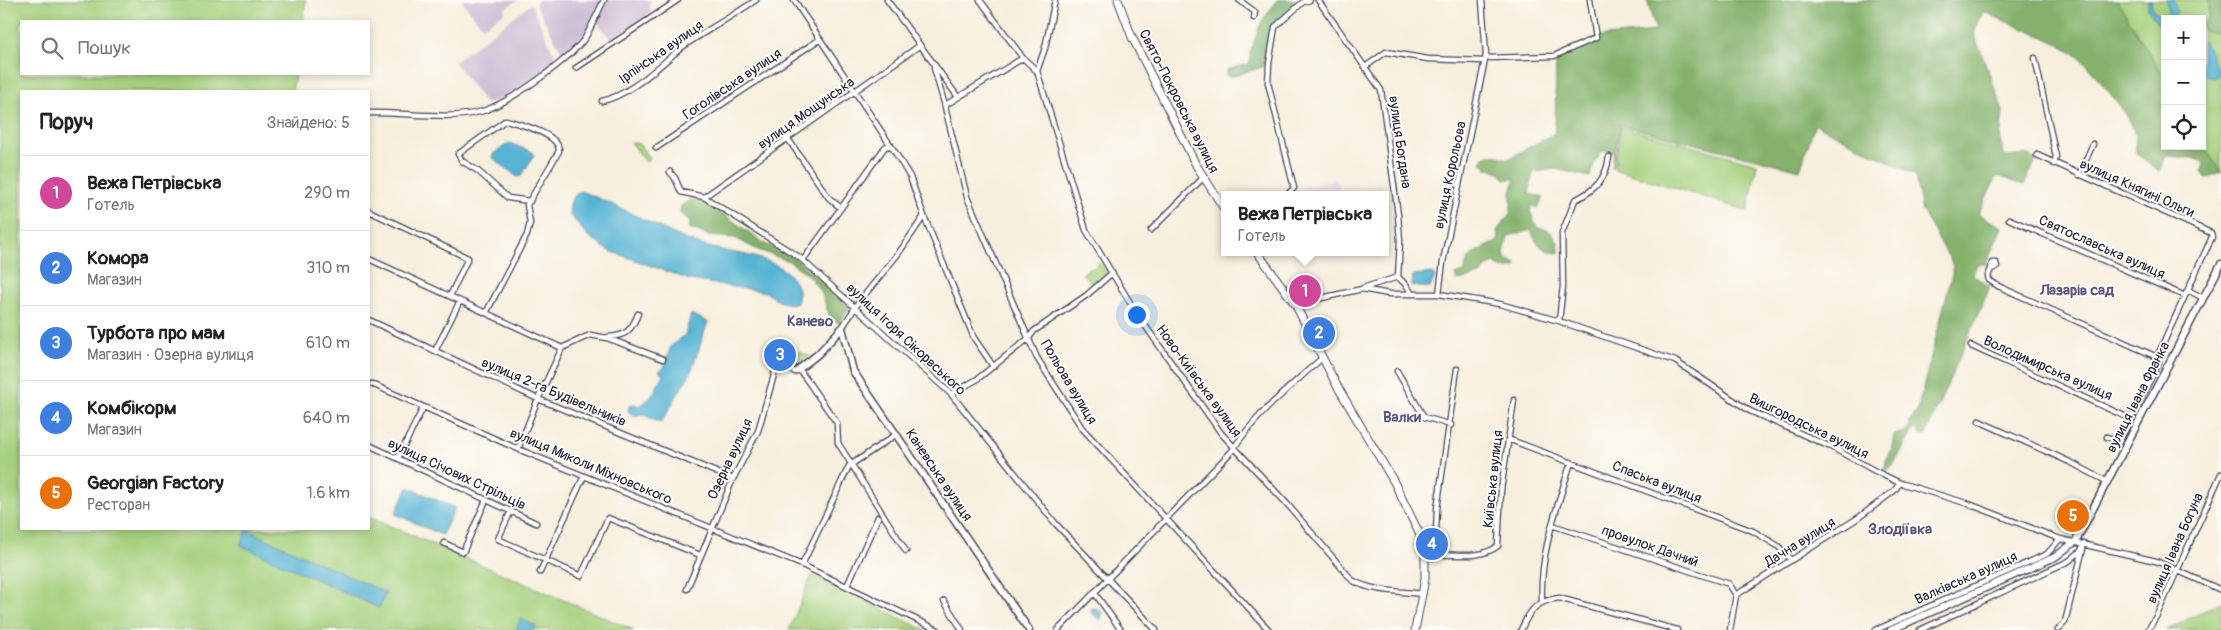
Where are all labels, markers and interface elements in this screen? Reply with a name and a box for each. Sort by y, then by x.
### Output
map controls [2161,15,2206,150]
button: + [2161,15,2206,60]
street label: Ірпінська вулиця [615,17,707,87]
search box [20,20,370,75]
street label: Свято-Покровська вулиця [1135,26,1223,176]
icon: search [38,34,66,62]
text: Пошук [78,36,131,60]
street label: Гоголівська вулиця [679,45,785,123]
button: − [2161,60,2206,105]
street label: вулиця Мощунська [754,73,858,153]
street label: вулиця Богдана [1385,95,1415,189]
button: locate [2161,105,2206,150]
text: Поруч [40,109,93,136]
text: Знайдено: 5 [267,113,350,133]
street label: вулиця Корольова [1430,120,1470,230]
street label: вулиця Княгині Ольги [2077,155,2197,221]
text: Вежа Петрівська [87,171,221,195]
text: 1 [53,183,59,203]
text: 290 m [304,183,350,203]
popup [1221,191,1389,256]
text: Готель [87,195,135,215]
text: Вежа Петрівська [1238,202,1372,226]
street label: Святославська вулиця [2036,211,2168,283]
text: Готель [1238,226,1286,246]
text: Комора [87,246,149,270]
text: 2 [52,258,60,278]
text: 310 m [306,258,350,278]
text: Магазин [87,270,142,290]
pin: 1 [1289,272,1321,310]
street label: вулиця Ігоря Сікорвського [843,279,970,399]
district label: Лазарів сад [2039,281,2115,300]
your location [1124,302,1150,328]
district label: Канево [787,312,833,331]
pin: 2 [1303,314,1335,352]
text: Турбота про мам [87,321,225,345]
street label: Ново-Київська вулиця [1153,321,1245,441]
street label: Володимирська вулиця [1981,332,2115,404]
text: 3 [52,333,60,353]
text: 610 m [306,333,350,353]
pin: 3 [764,336,796,374]
street label: Польова вулиця [1037,337,1101,427]
street label: вулиця Івана Франка [2103,339,2173,455]
text: Магазин · Озерна вулиця [87,345,254,365]
street label: вулиця 2-га Будівельників [479,354,629,430]
street label: Вишгородська вулиця [1746,390,1872,462]
text: Комбікорм [87,396,176,420]
text: 4 [51,408,61,428]
text: 640 m [303,408,350,428]
district label: Валки [1383,408,1421,427]
street label: Озерна вулиця [704,416,756,502]
text: Магазин [87,420,142,440]
street label: вулиця Миколи Міхновського [508,424,675,508]
street label: Каневська вулиця [902,426,976,524]
street label: Київська вулиця [1479,429,1507,529]
street label: вулиця Січових Стрільців [385,435,529,514]
street label: Спаська вулиця [1610,457,1704,507]
text: Georgian Factory [87,471,224,495]
text: 5 [52,483,60,503]
text: 1.6 km [307,483,350,503]
street label: вулиця Івана Богуна [2143,490,2207,606]
text: Ресторан [87,495,150,515]
pin: 5 [2057,497,2089,535]
street label: Дачна вулиця [1761,514,1839,571]
district label: Злодіївка [1868,520,1932,539]
street label: провулок Дачний [1599,521,1701,571]
pin: 4 [1416,525,1448,563]
street label: Валківська вулиця [1912,548,2020,608]

